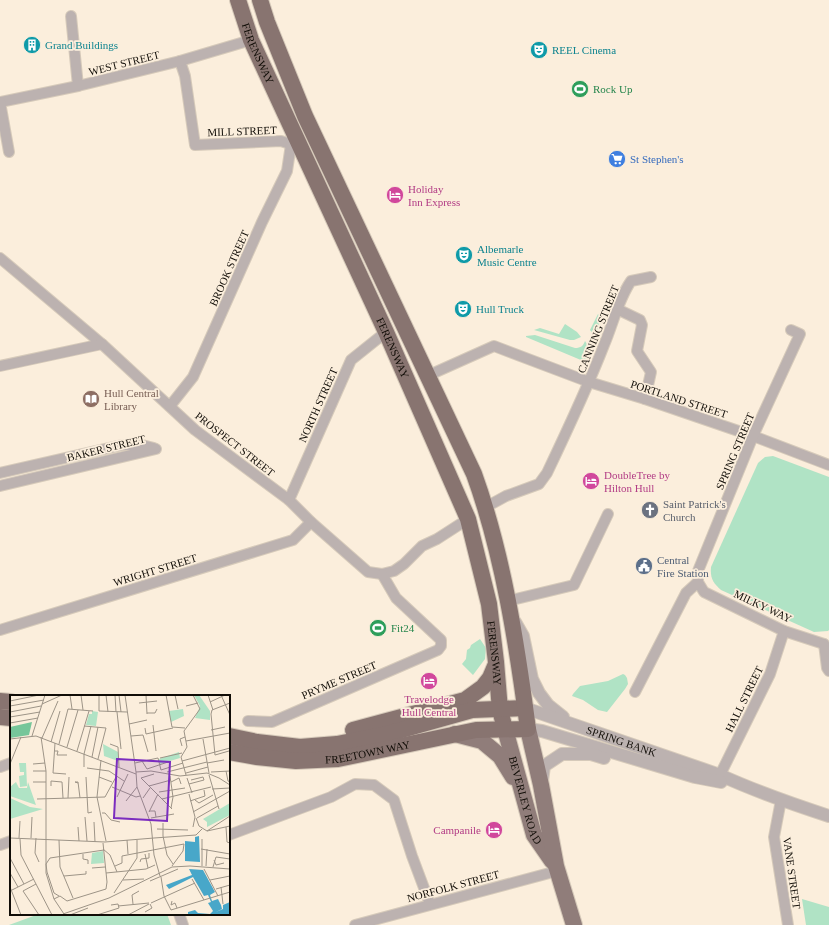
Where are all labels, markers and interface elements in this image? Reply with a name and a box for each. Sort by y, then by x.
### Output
street label: FERENSWAY [240,21,276,86]
building icon: Grand Buildings [22,35,42,55]
place label: Grand Buildings [45,39,118,51]
theatre icon: REEL Cinema [529,40,549,60]
place label: REEL Cinema [552,44,616,56]
street label: WEST STREET [87,48,161,78]
sports icon: Rock Up [570,79,590,99]
place label: Rock Up [593,83,633,95]
street label: MILL STREET [207,124,277,138]
supermarket icon: St Stephen's [607,149,627,169]
place label: St Stephen's [630,153,684,165]
place label: Holiday Inn Express [408,183,460,208]
hotel icon: Holiday Inn Express [385,185,405,205]
street label: BROOK STREET [207,228,251,308]
place label: Albemarle Music Centre [477,243,537,268]
theatre icon: Albemarle Music Centre [454,245,474,265]
street label: CANNING STREET [575,283,621,375]
theatre icon: Hull Truck [453,299,473,319]
place label: Hull Truck [476,303,524,315]
street label: FERENSWAY [374,316,412,380]
street label: NORTH STREET [296,366,340,444]
street label: PORTLAND STREET [629,378,729,420]
place label: Hull Central Library [104,387,159,412]
library icon: Hull Central Library [81,389,101,409]
street label: PROSPECT STREET [193,409,277,479]
street label: SPRING STREET [713,411,757,491]
street label: BAKER STREET [66,432,147,464]
place label: DoubleTree by Hilton Hull [604,469,670,494]
hotel icon: DoubleTree by Hilton Hull [581,471,601,491]
place label: Saint Patrick's Church [663,498,726,523]
church icon: Saint Patrick's Church [640,500,660,520]
street label: WRIGHT STREET [112,551,199,588]
place label: Central Fire Station [657,554,709,579]
public building icon: Central Fire Station [634,556,654,576]
street label: MILKY WAY [732,587,794,625]
sports icon: Fit24 [368,618,388,638]
street label: FERENSWAY [485,620,504,686]
place label: Fit24 [391,622,415,634]
street label: PRYME STREET [300,659,379,701]
street label: HALL STREET [723,664,765,734]
hotel icon: Travelodge Hull Central [419,671,439,691]
place label: Travelodge Hull Central [402,693,456,718]
inset map [10,695,230,915]
street label: SPRING BANK [585,724,658,759]
street label: FREETOWN WAY [325,738,411,766]
street label: BEVERLEY ROAD [507,755,544,846]
hotel icon: Campanile [484,820,504,840]
place label: Campanile [433,824,481,836]
street label: VANE STREET [781,836,803,910]
street label: NORFOLK STREET [406,868,501,904]

